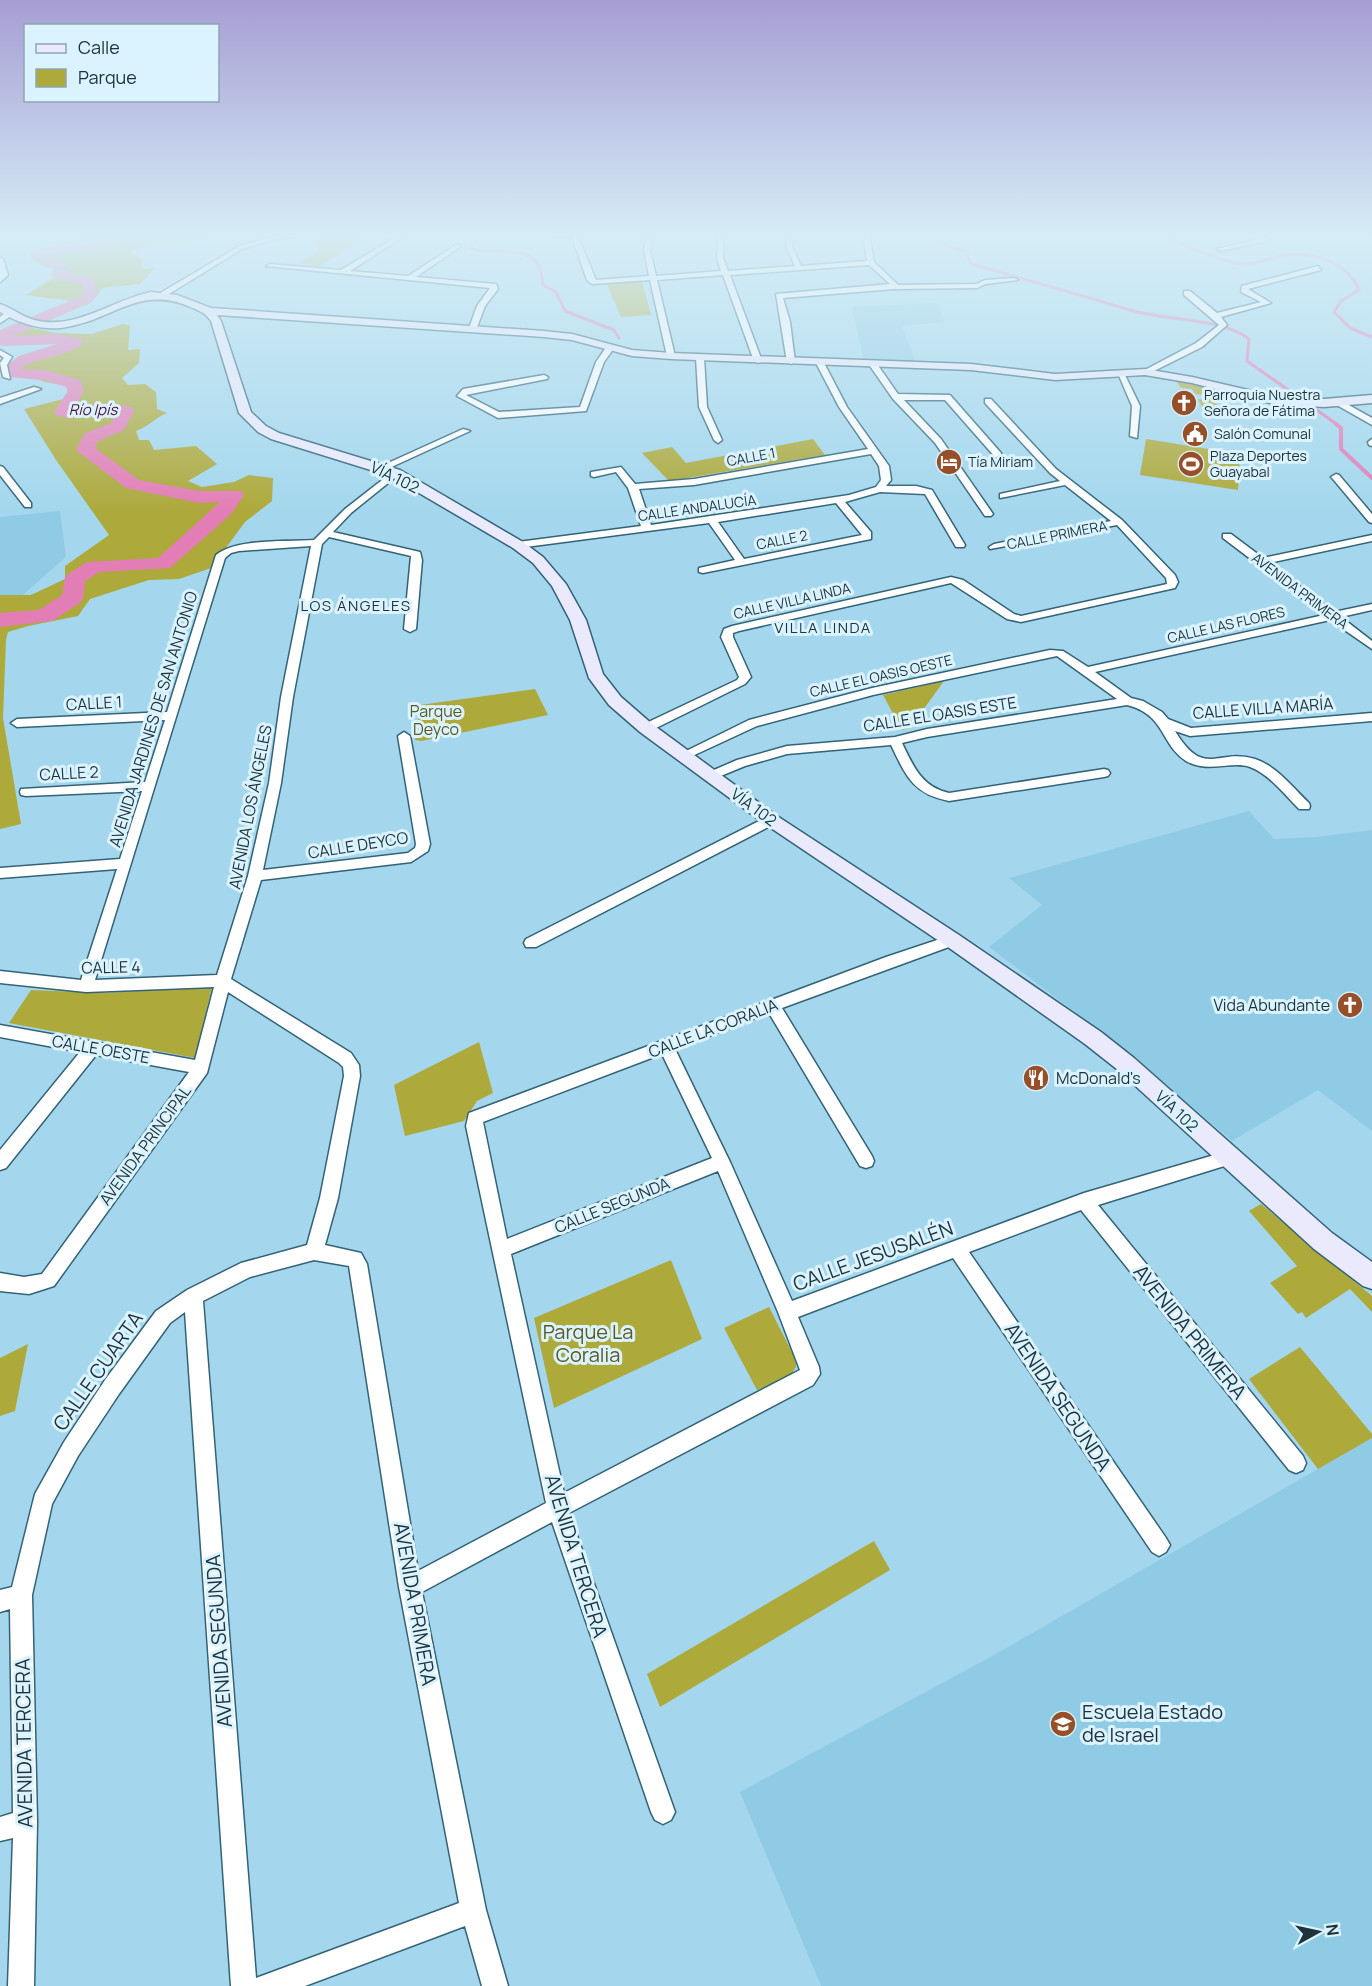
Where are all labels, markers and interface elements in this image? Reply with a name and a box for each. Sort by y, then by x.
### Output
legend [24,24,219,102]
text: Calle [78,35,120,59]
text: Parque [78,65,137,89]
place label: Parroquia Nuestra Señora de Fátima [1204,385,1320,420]
church icon: Parroquia Nuestra Señora de Fátima [1169,388,1199,418]
water label: Río Ipís [69,399,118,420]
public building icon: Salón Comunal [1180,419,1210,449]
place label: Salón Comunal [1214,424,1311,443]
street label: CALLE 1 [725,443,777,470]
place label: Plaza Deportes Guayabal [1210,446,1307,481]
hotel icon: Tía Miriam [934,447,964,477]
sports icon: Plaza Deportes Guayabal [1176,449,1206,479]
place label: Tía Miriam [968,452,1033,471]
street label: VÍA 102 [367,456,423,498]
street label: CALLE ANDALUCÍA [637,490,757,525]
street label: CALLE PRIMERA [1005,515,1109,554]
street label: CALLE 2 [755,525,809,554]
street label: AVENIDA PRIMERA [1248,548,1352,633]
street label: CALLE VILLA LINDA [732,578,852,623]
street label: AVENIDA JARDINES DE SAN ANTONIO [104,588,203,850]
district label: LOS ÁNGELES [301,595,411,616]
street label: CALLE LAS FLORES [1165,602,1287,647]
district label: VILLA LINDA [774,617,872,638]
street label: CALLE EL OASIS OESTE [808,650,954,701]
street label: CALLE 1 [65,691,123,715]
street label: CALLE EL OASIS ESTE [862,691,1018,737]
street label: CALLE VILLA MARÍA [1192,692,1334,724]
park label: Parque Deyco [410,700,462,740]
street label: AVENIDA LOS ÁNGELES [223,723,277,891]
street label: CALLE 2 [39,760,99,786]
street label: VÍA 102 [727,783,781,831]
street label: CALLE DEYCO [306,826,410,864]
street label: CALLE 4 [81,955,141,979]
church icon: Vida Abundante [1335,990,1365,1020]
street label: CALLE LA CORALIA [645,993,781,1063]
place label: Vida Abundante [1213,994,1330,1016]
street label: CALLE OESTE [50,1030,152,1068]
restaurant icon: McDonald's [1021,1063,1051,1093]
place label: McDonald's [1056,1067,1141,1089]
street label: AVENIDA PRINCIPAL [94,1081,196,1209]
street label: VÍA 102 [1151,1085,1203,1137]
street label: CALLE SEGUNDA [551,1172,673,1238]
street label: CALLE JESUSALÉN [789,1214,957,1297]
street label: AVENIDA PRIMERA [1128,1259,1253,1405]
street label: CALLE CUARTA [46,1306,149,1436]
street label: AVENIDA SEGUNDA [999,1317,1118,1476]
park label: Parque La Coralia [543,1318,633,1368]
street label: AVENIDA TERCERA [539,1471,614,1641]
street label: AVENIDA PRIMERA [388,1520,443,1688]
street label: AVENIDA SEGUNDA [199,1553,238,1728]
street label: AVENIDA TERCERA [9,1658,38,1828]
place label: Escuela Estado de Israel [1082,1698,1223,1748]
school or university icon: Escuela Estado de Israel [1048,1709,1078,1739]
north arrow [1288,1902,1348,1962]
text: N [1321,1923,1345,1937]

